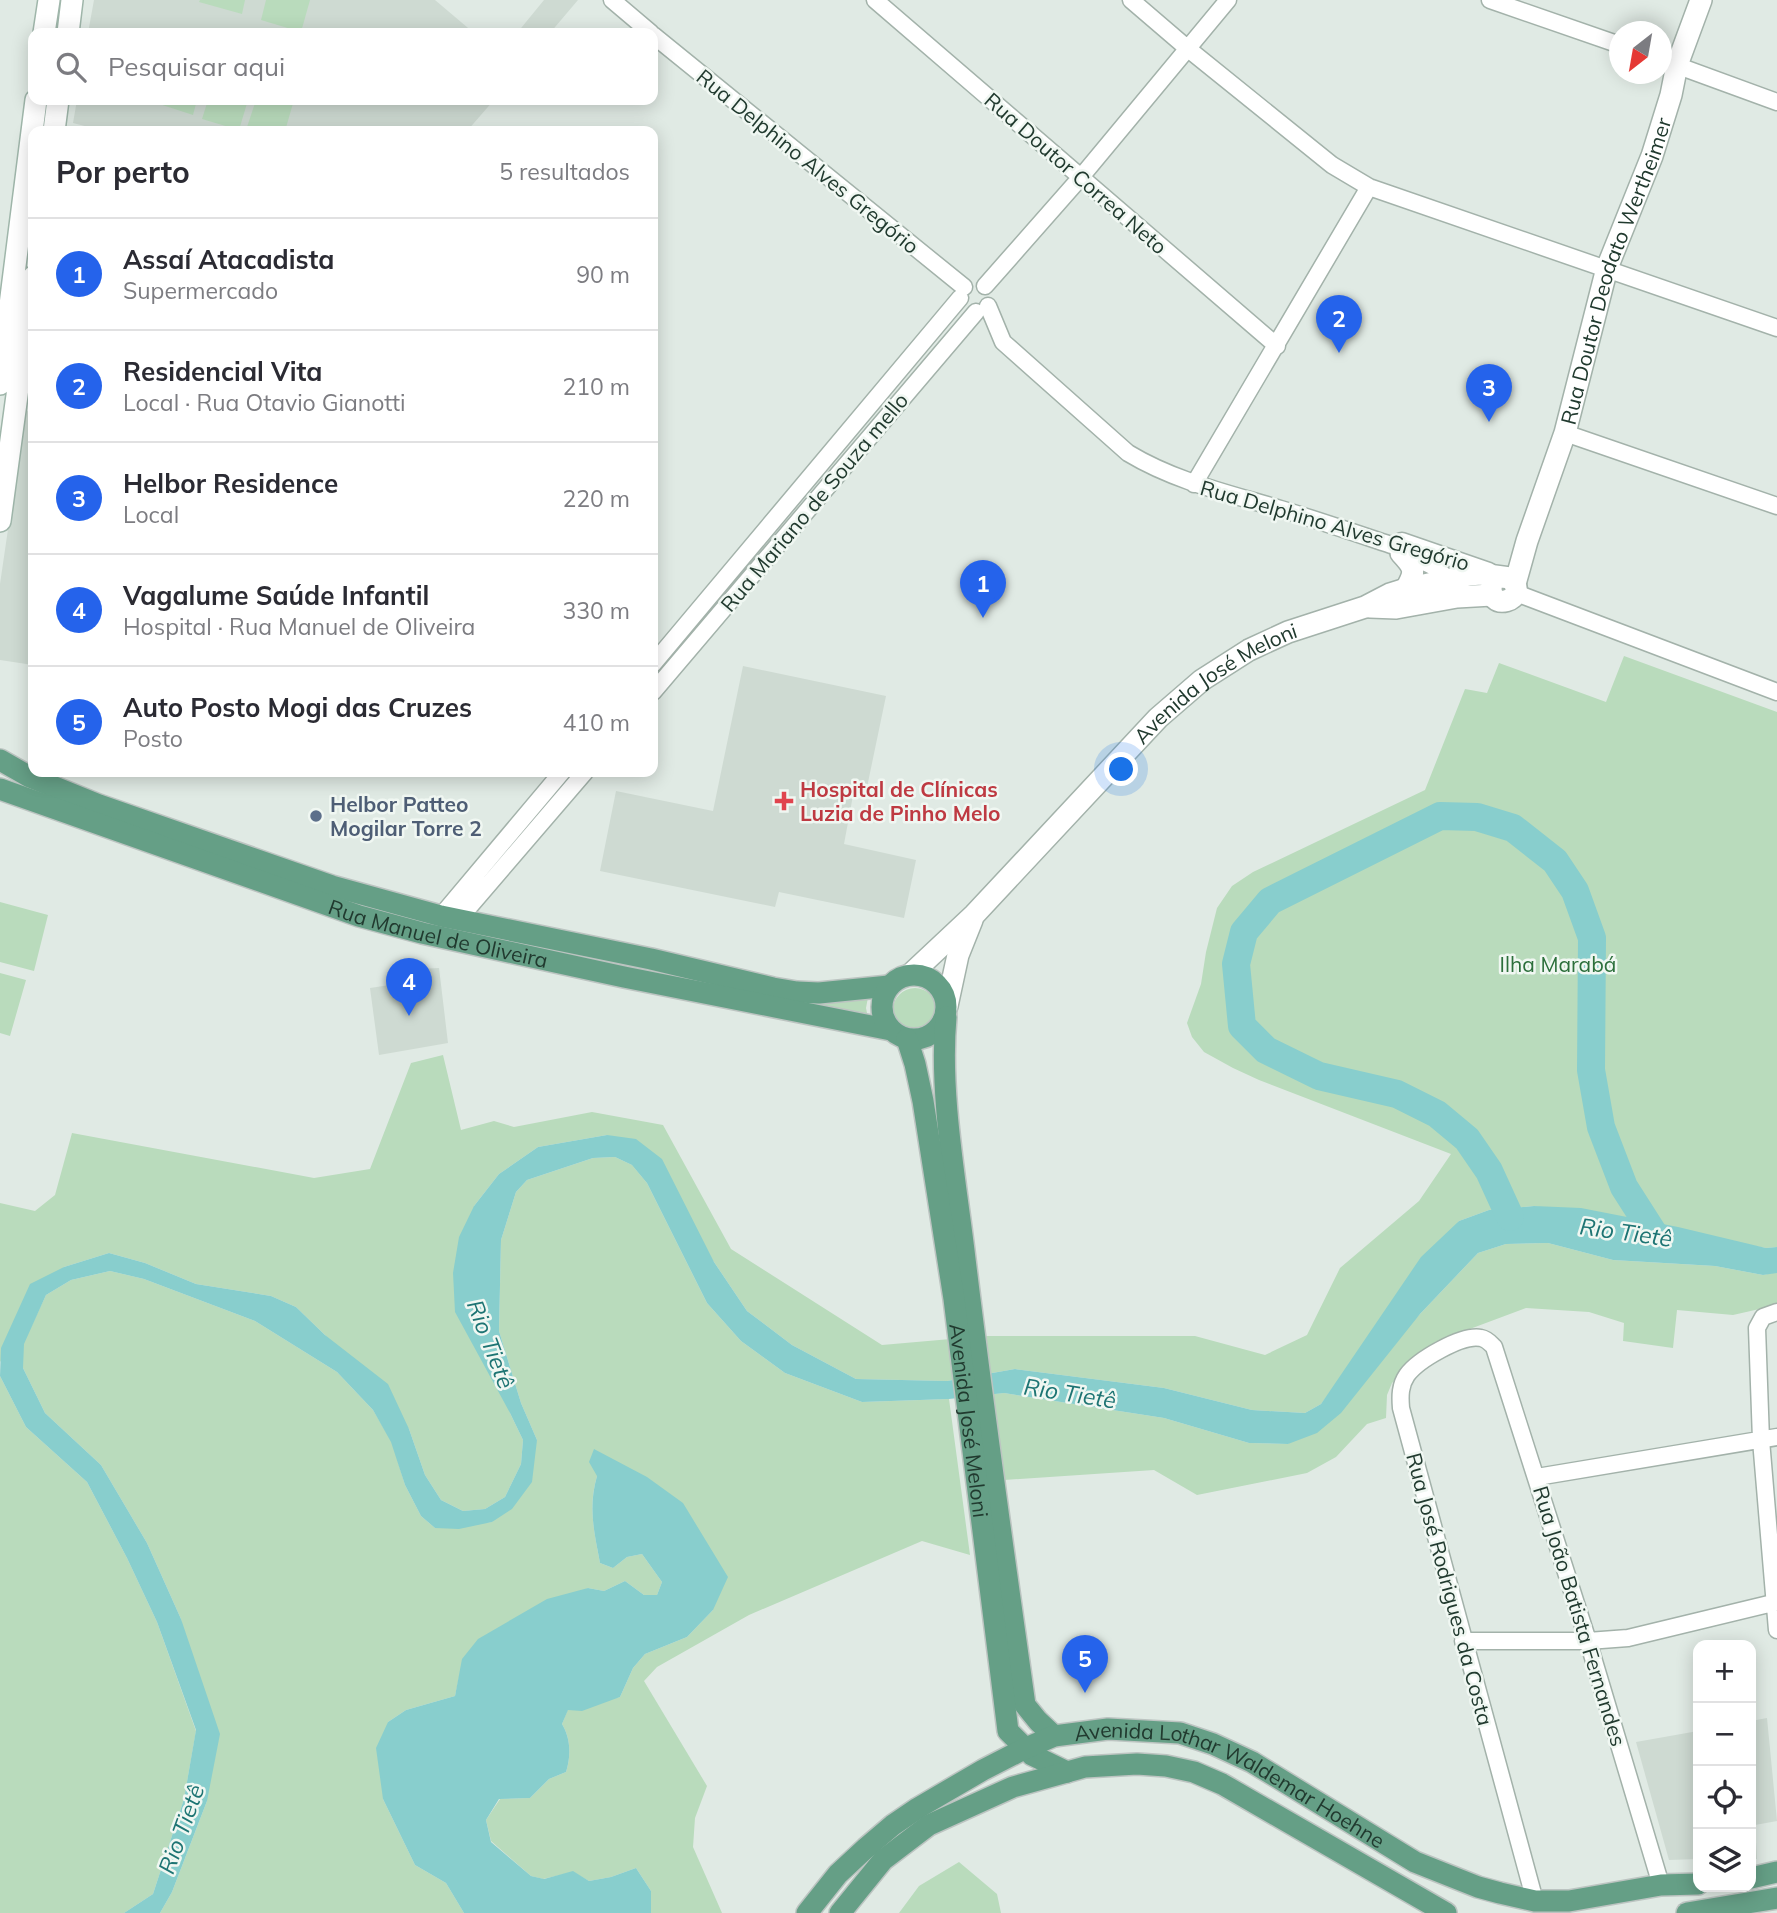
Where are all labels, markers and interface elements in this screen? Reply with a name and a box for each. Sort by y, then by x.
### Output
north arrow [1609,21,1672,84]
search box [28,28,658,105]
icon: search [52,48,90,86]
text: Pesquisar aqui [108,50,285,83]
street label: Rua Delphino Alves Gregório [691,63,925,259]
street label: Rua Doutor Correa Neto [979,87,1173,259]
street label: Rua Doutor Deodato Wertheimer [1555,114,1676,427]
text: Por perto [56,153,190,191]
text: 5 resultados [499,157,630,186]
text: Assaí Atacadista [123,243,334,276]
text: 1 [72,260,86,289]
text: 90 m [576,260,630,289]
text: Supermercado [123,276,278,305]
pin: 2 [1316,295,1362,353]
text: Residencial Vita [123,355,322,388]
pin: 3 [1466,364,1512,422]
text: 2 [72,372,86,401]
text: 210 m [562,372,630,401]
street label: Rua Mariano de Souza mello [715,387,913,617]
text: Local · Rua Otavio Gianotti [123,388,406,417]
text: Helbor Residence [123,467,338,500]
street label: Rua Delphino Alves Gregório [1197,474,1473,576]
text: 3 [72,484,86,513]
text: 220 m [562,484,630,513]
text: Local [123,500,179,529]
pin: 1 [960,560,1006,618]
text: Vagalume Saúde Infantil [123,579,429,612]
text: 4 [72,596,86,625]
text: 330 m [562,596,630,625]
text: Hospital · Rua Manuel de Oliveira [123,612,475,641]
street label: Avenida José Meloni [1128,617,1300,749]
text: Auto Posto Mogi das Cruzes [123,691,472,724]
text: 5 [72,708,86,737]
text: 410 m [562,708,630,737]
text: Posto [123,724,183,753]
your location [1104,752,1138,786]
place label: Hospital de Clínicas Luzia de Pinho Melo [800,776,1000,826]
place label: Helbor Patteo Mogilar Torre 2 [330,791,482,841]
marker: Hospital de Clínicas Luzia de Pinho Melo [774,791,794,811]
marker: Helbor Patteo Mogilar Torre 2 [308,808,324,824]
street label: Rua Manuel de Oliveira [325,893,550,973]
park label: Ilha Marabá [1500,951,1616,977]
pin: 4 [386,958,432,1016]
water label: Rio Tietê [1578,1211,1674,1253]
water label: Rio Tietê [461,1295,521,1393]
street label: Avenida José Meloni [944,1322,994,1519]
water label: Rio Tietê [1022,1371,1118,1415]
street label: Rua José Rodrigues da Costa [1401,1450,1499,1728]
street label: Rua João Batista Fernandes [1528,1483,1632,1749]
pin: 5 [1062,1635,1108,1693]
map controls [1693,1640,1756,1892]
button: + [1693,1640,1756,1703]
button: − [1693,1703,1756,1766]
street label: Avenida Lothar Waldemar Hoehne [1073,1716,1390,1853]
button: locate [1693,1766,1756,1829]
water label: Rio Tietê [151,1780,211,1878]
button: layers [1693,1829,1756,1892]

